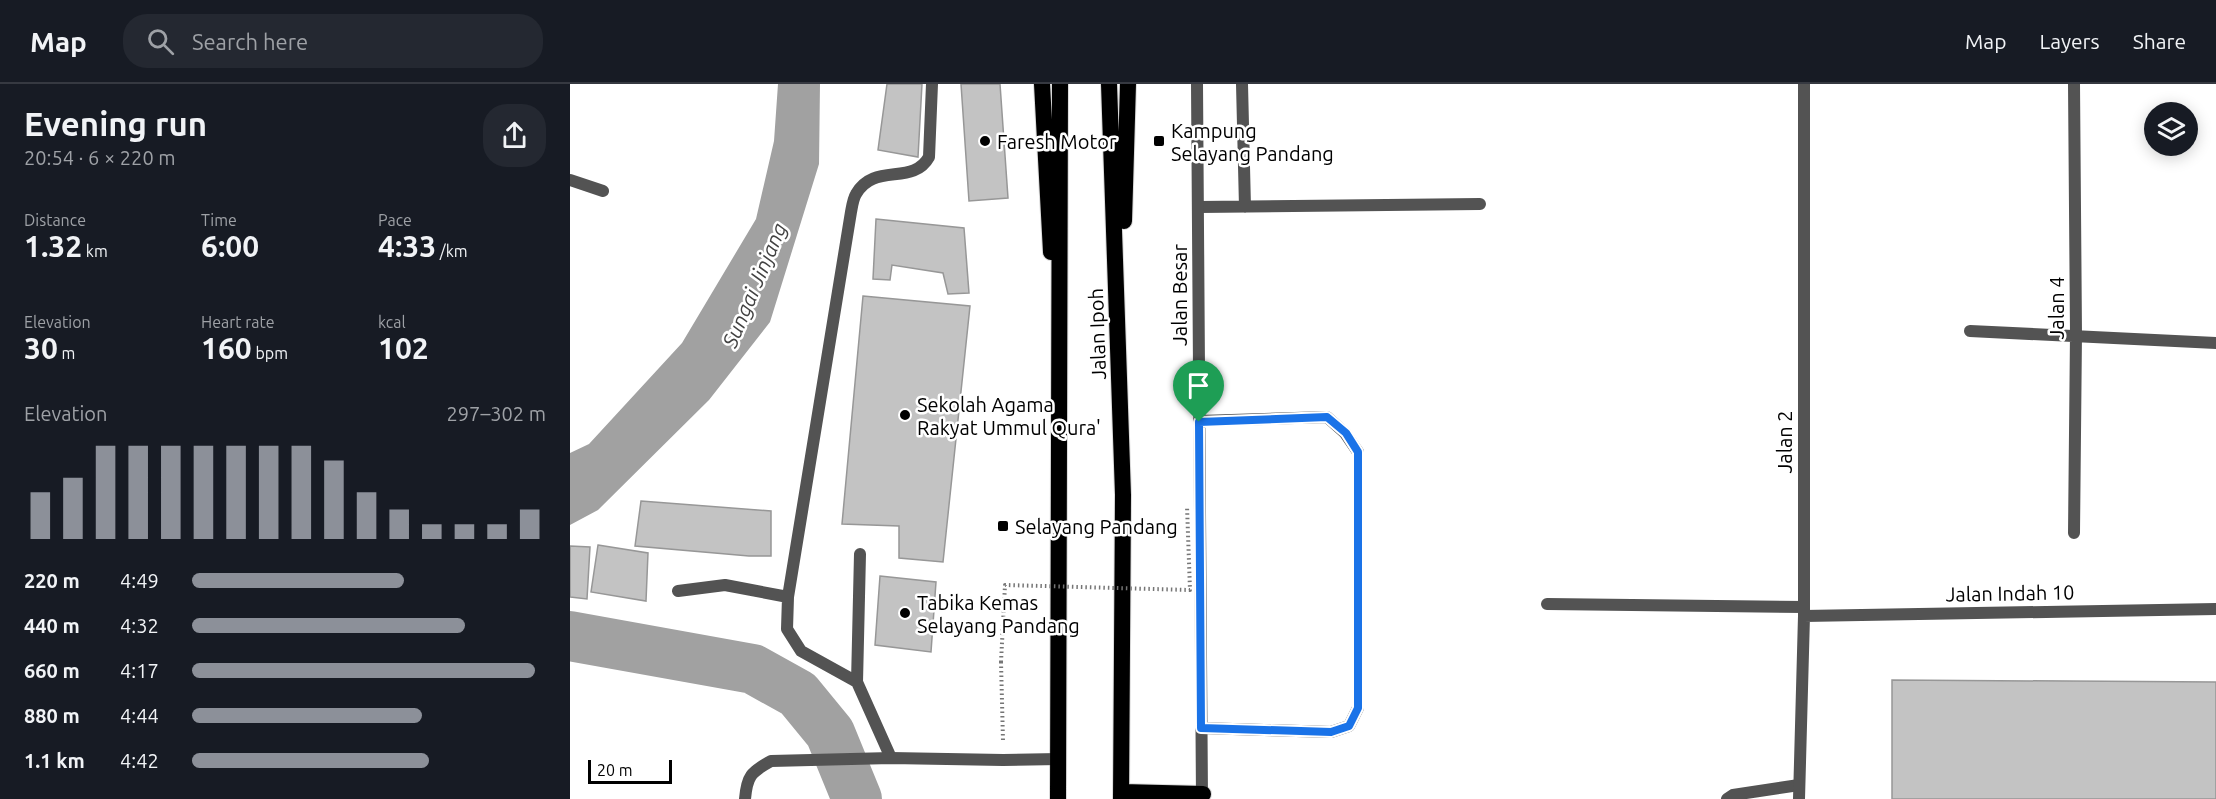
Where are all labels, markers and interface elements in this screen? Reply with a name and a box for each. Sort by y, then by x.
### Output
search box [123,14,543,68]
icon: search [144,25,177,58]
text: Map [30,26,87,57]
text: Search here [192,29,308,54]
text: Map [1965,29,2006,53]
text: Layers [2039,29,2100,53]
text: Share [2133,29,2186,53]
map controls [2144,102,2198,156]
button: layers [2144,102,2198,156]
button: share [483,104,546,167]
text: Evening run [24,105,207,142]
place label: Kampung Selayang Pandang [1171,119,1334,165]
place label: Faresh Motor [997,130,1117,153]
marker: Faresh Motor [978,134,992,148]
marker: Kampung Selayang Pandang [1152,134,1166,148]
text: 20:54 · 6 × 220 m [24,146,176,169]
text: Distance [24,211,86,229]
text: Time [201,211,237,229]
text: Pace [378,211,412,229]
water label: Sungai Jinjang [717,219,791,352]
text: 1.32 [24,229,82,263]
text: 6:00 [201,229,259,263]
text: 4:33 [378,229,436,263]
text: km [82,242,108,260]
text: /km [436,242,468,260]
street label: Jalan Besar [1168,244,1191,346]
street label: Jalan 4 [2045,277,2068,339]
street label: Jalan Ipoh [1084,288,1110,380]
text: Elevation [24,313,91,331]
text: Heart rate [201,313,275,331]
text: kcal [378,313,406,331]
text: 30 [24,331,58,365]
text: 160 [201,331,252,365]
text: 102 [378,331,429,365]
text: m [58,344,75,362]
text: bpm [252,344,288,362]
pin [1173,360,1224,422]
icon: arrive [1182,369,1215,402]
place label: Sekolah Agama Rakyat Ummul Qura' [917,393,1101,439]
text: Elevation [24,402,107,425]
text: 297–302 m [447,402,546,425]
marker: Sekolah Agama Rakyat Ummul Qura' [898,408,912,422]
street label: Jalan 2 [1773,411,1796,473]
place label: Selayang Pandang [1015,515,1178,538]
marker: Selayang Pandang [996,519,1010,533]
text: 220 m [24,569,80,592]
text: 4:49 [120,569,159,592]
street label: Jalan Indah 10 [1945,580,2075,606]
place label: Tabika Kemas Selayang Pandang [917,591,1080,637]
marker: Tabika Kemas Selayang Pandang [898,606,912,620]
text: 440 m [24,614,80,637]
text: 4:32 [120,614,159,637]
text: 660 m [24,659,80,682]
text: 4:17 [120,659,159,682]
text: 880 m [24,704,80,727]
text: 4:44 [120,704,159,727]
text: 1.1 km [24,749,85,772]
text: 4:42 [120,749,159,772]
scale bar [588,757,672,784]
text: 20 m [597,761,633,779]

